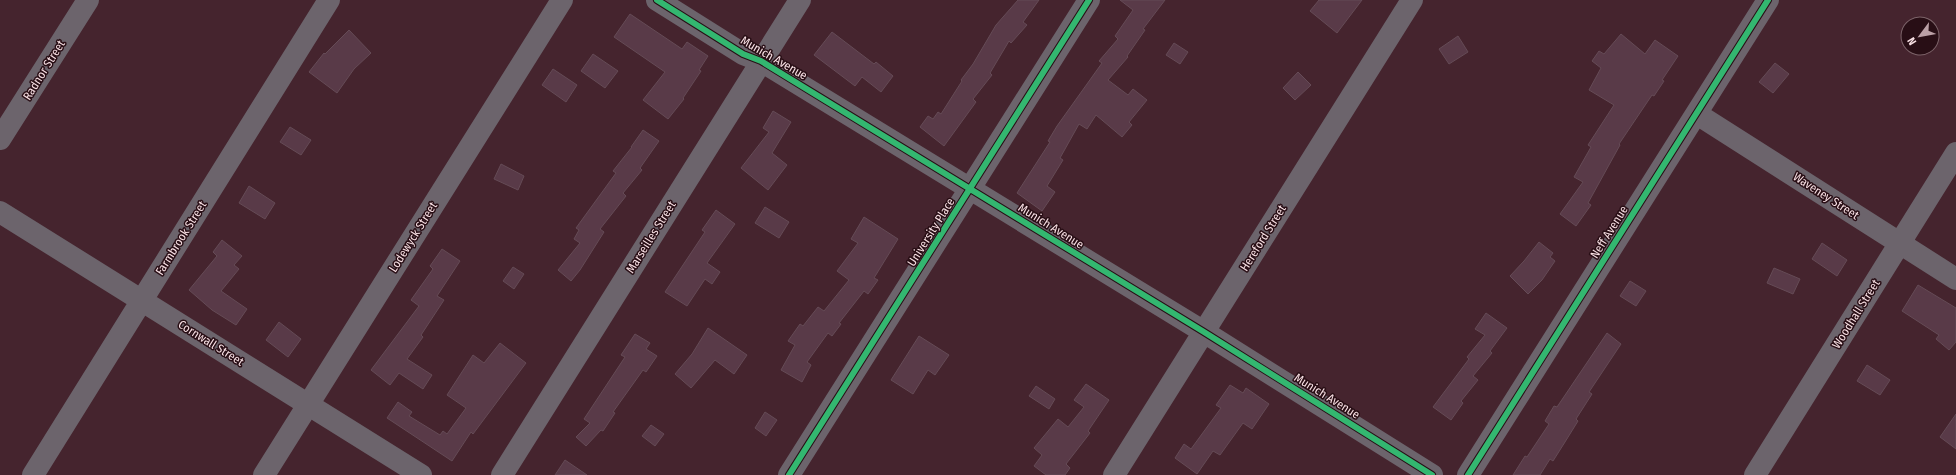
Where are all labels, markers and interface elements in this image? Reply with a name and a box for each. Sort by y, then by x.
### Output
north arrow [1900,16,1940,56]
street label: Munich Avenue [738,33,810,83]
text: N [1905,35,1919,47]
street label: Radnor Street [20,37,68,102]
street label: Waveney Street [1791,170,1862,222]
street label: University Place [904,195,958,269]
street label: Farmbrook Street [153,198,209,278]
street label: Marseilles Street [623,198,679,276]
street label: Lodewyck Street [386,199,440,275]
street label: Munich Avenue [1016,200,1086,252]
street label: Hereford Street [1237,202,1289,274]
street label: Neff Avenue [1587,203,1631,261]
street label: Woodhall Street [1829,277,1883,351]
street label: Cornwall Street [176,317,246,369]
street label: Munich Avenue [1292,370,1362,422]

